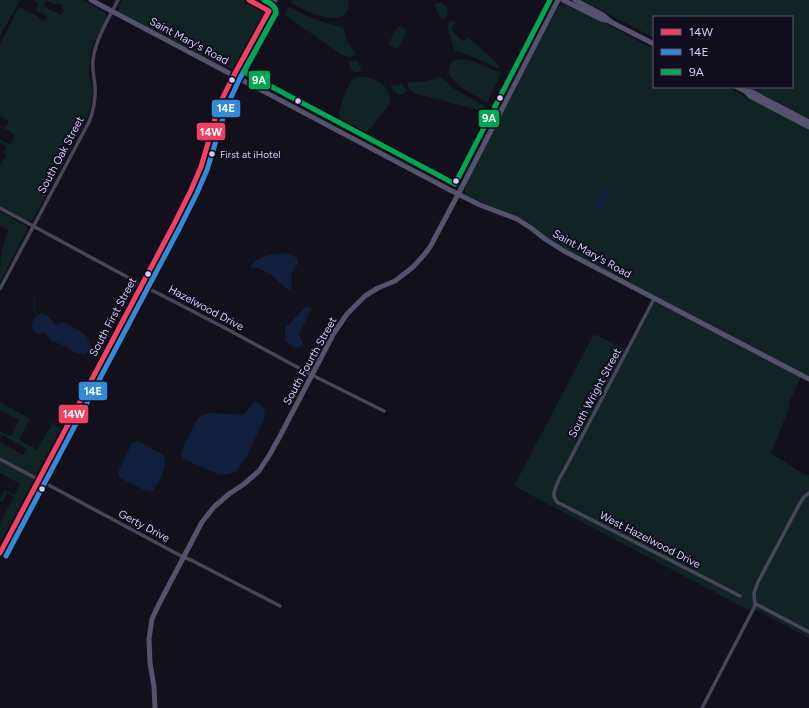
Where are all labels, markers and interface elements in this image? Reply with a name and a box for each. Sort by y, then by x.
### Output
street label: Saint Mary's Road [147,15,231,67]
legend [653,16,793,88]
text: 14W [689,25,713,39]
text: 14E [689,45,709,59]
text: 9A [689,65,704,79]
line badge: 9A [248,70,271,90]
text: 9A [252,74,266,87]
unlabelled marker [227,75,237,85]
unlabelled marker [495,93,505,103]
unlabelled marker [293,96,303,106]
line badge: 14E [211,99,241,118]
text: 14E [217,102,235,115]
line badge: 9A [478,109,500,128]
text: 9A [482,112,496,125]
street label: South Oak Street [35,114,87,196]
line badge: 14W [196,122,226,141]
text: 14W [200,126,222,139]
place label: First at iHotel [220,148,280,161]
marker: First at iHotel [207,149,217,159]
unlabelled marker [451,176,461,186]
street label: Saint Mary's Road [550,227,634,281]
unlabelled marker [143,269,153,279]
street label: South First Street [87,275,139,359]
street label: Hazelwood Drive [166,283,246,333]
street label: South Fourth Street [280,315,340,407]
street label: South Wright Street [566,346,624,440]
line badge: 14E [78,381,108,401]
text: 14E [84,385,102,398]
line badge: 14W [58,404,89,424]
text: 14W [63,408,85,421]
unlabelled marker [37,484,47,494]
street label: Gerty Drive [116,507,172,545]
street label: West Hazelwood Drive [597,509,703,571]

